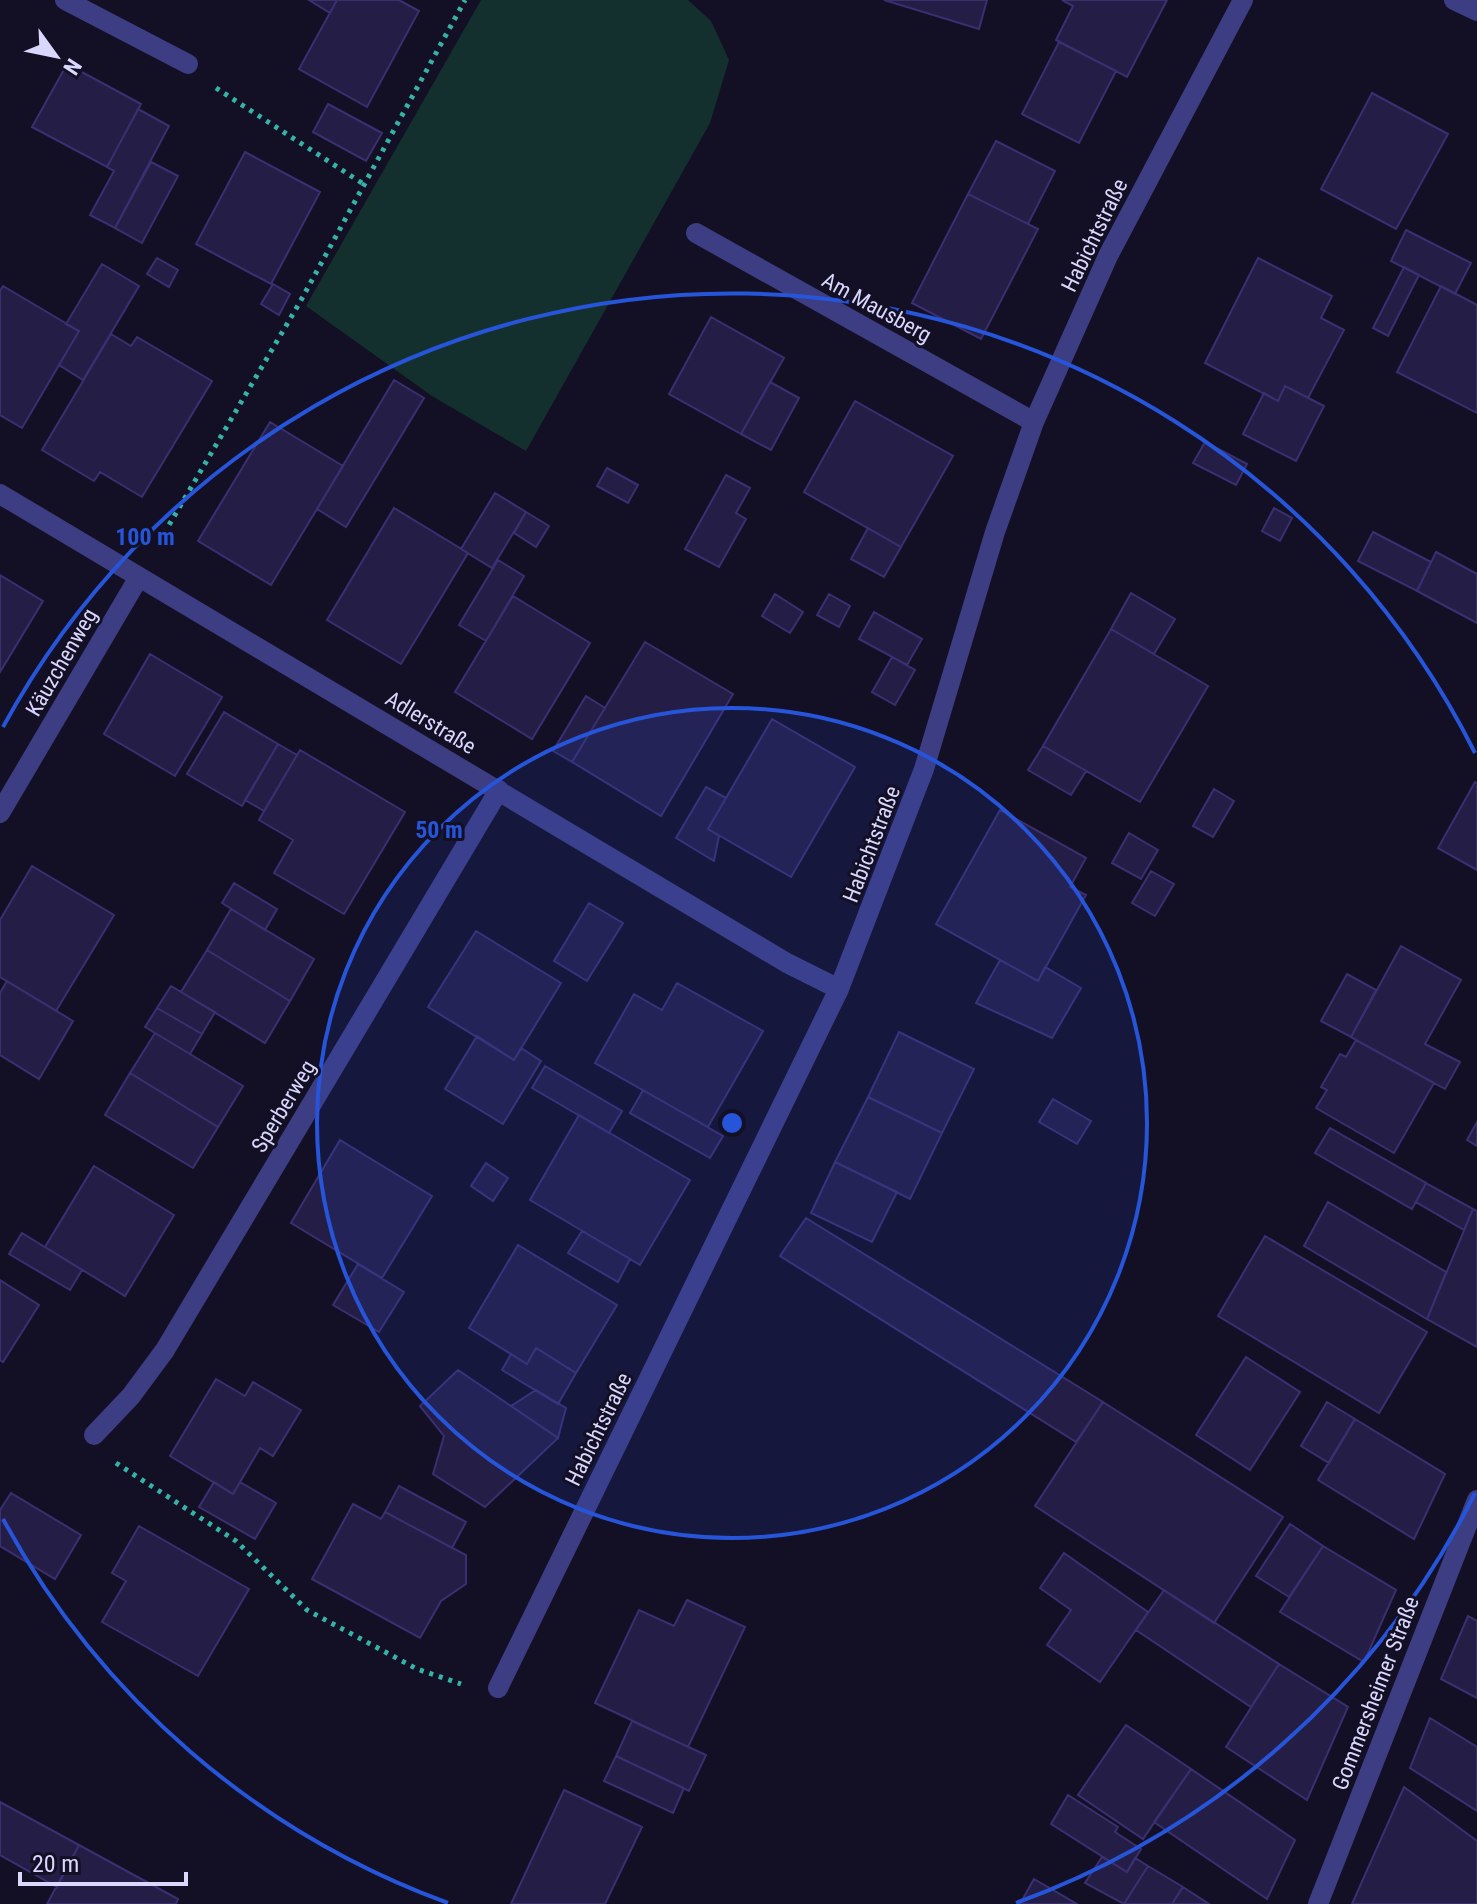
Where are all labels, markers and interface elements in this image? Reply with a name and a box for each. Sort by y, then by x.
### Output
north arrow [16,16,96,96]
text: N [58,54,87,79]
street label: Habichtstraße [1056,175,1133,296]
street label: Am Mausberg [818,267,936,348]
text: 100 m [115,523,175,551]
street label: Käuzchenweg [21,604,102,720]
street label: Adlerstraße [381,686,480,759]
street label: Habichtstraße [838,783,905,906]
text: 50 m [415,816,463,844]
street label: Sperberweg [246,1056,321,1157]
centre of rings [718,1109,746,1137]
street label: Habichtstraße [560,1369,637,1490]
street label: Gommersheimer Straße [1327,1593,1424,1794]
scale bar [20,1836,186,1886]
text: 20 m [32,1850,79,1878]

